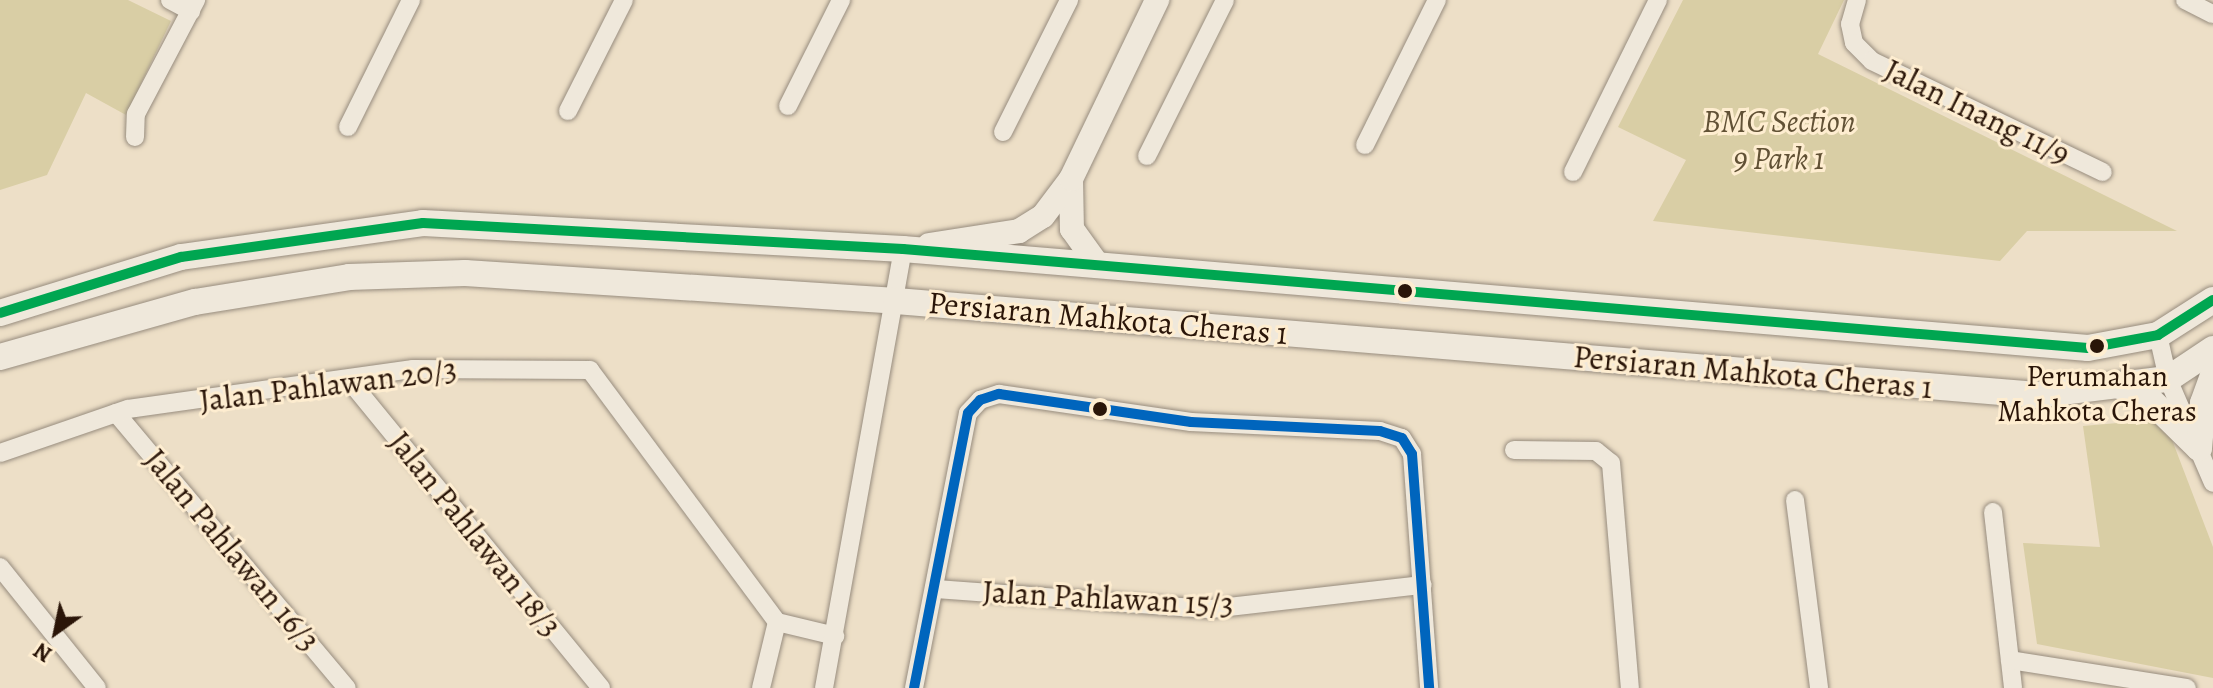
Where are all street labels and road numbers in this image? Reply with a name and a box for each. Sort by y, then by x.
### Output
street label: Jalan Inang 11/9 [1878,51,2076,173]
street label: Persiaran Mahkota Cheras 1 [927,283,1289,353]
street label: Persiaran Mahkota Cheras 1 [1572,337,1934,407]
street label: Jalan Pahlawan 20/3 [197,350,459,420]
street label: Jalan Pahlawan 18/3 [380,424,570,644]
street label: Jalan Pahlawan 16/3 [136,441,328,659]
street label: Jalan Pahlawan 15/3 [981,572,1235,624]

